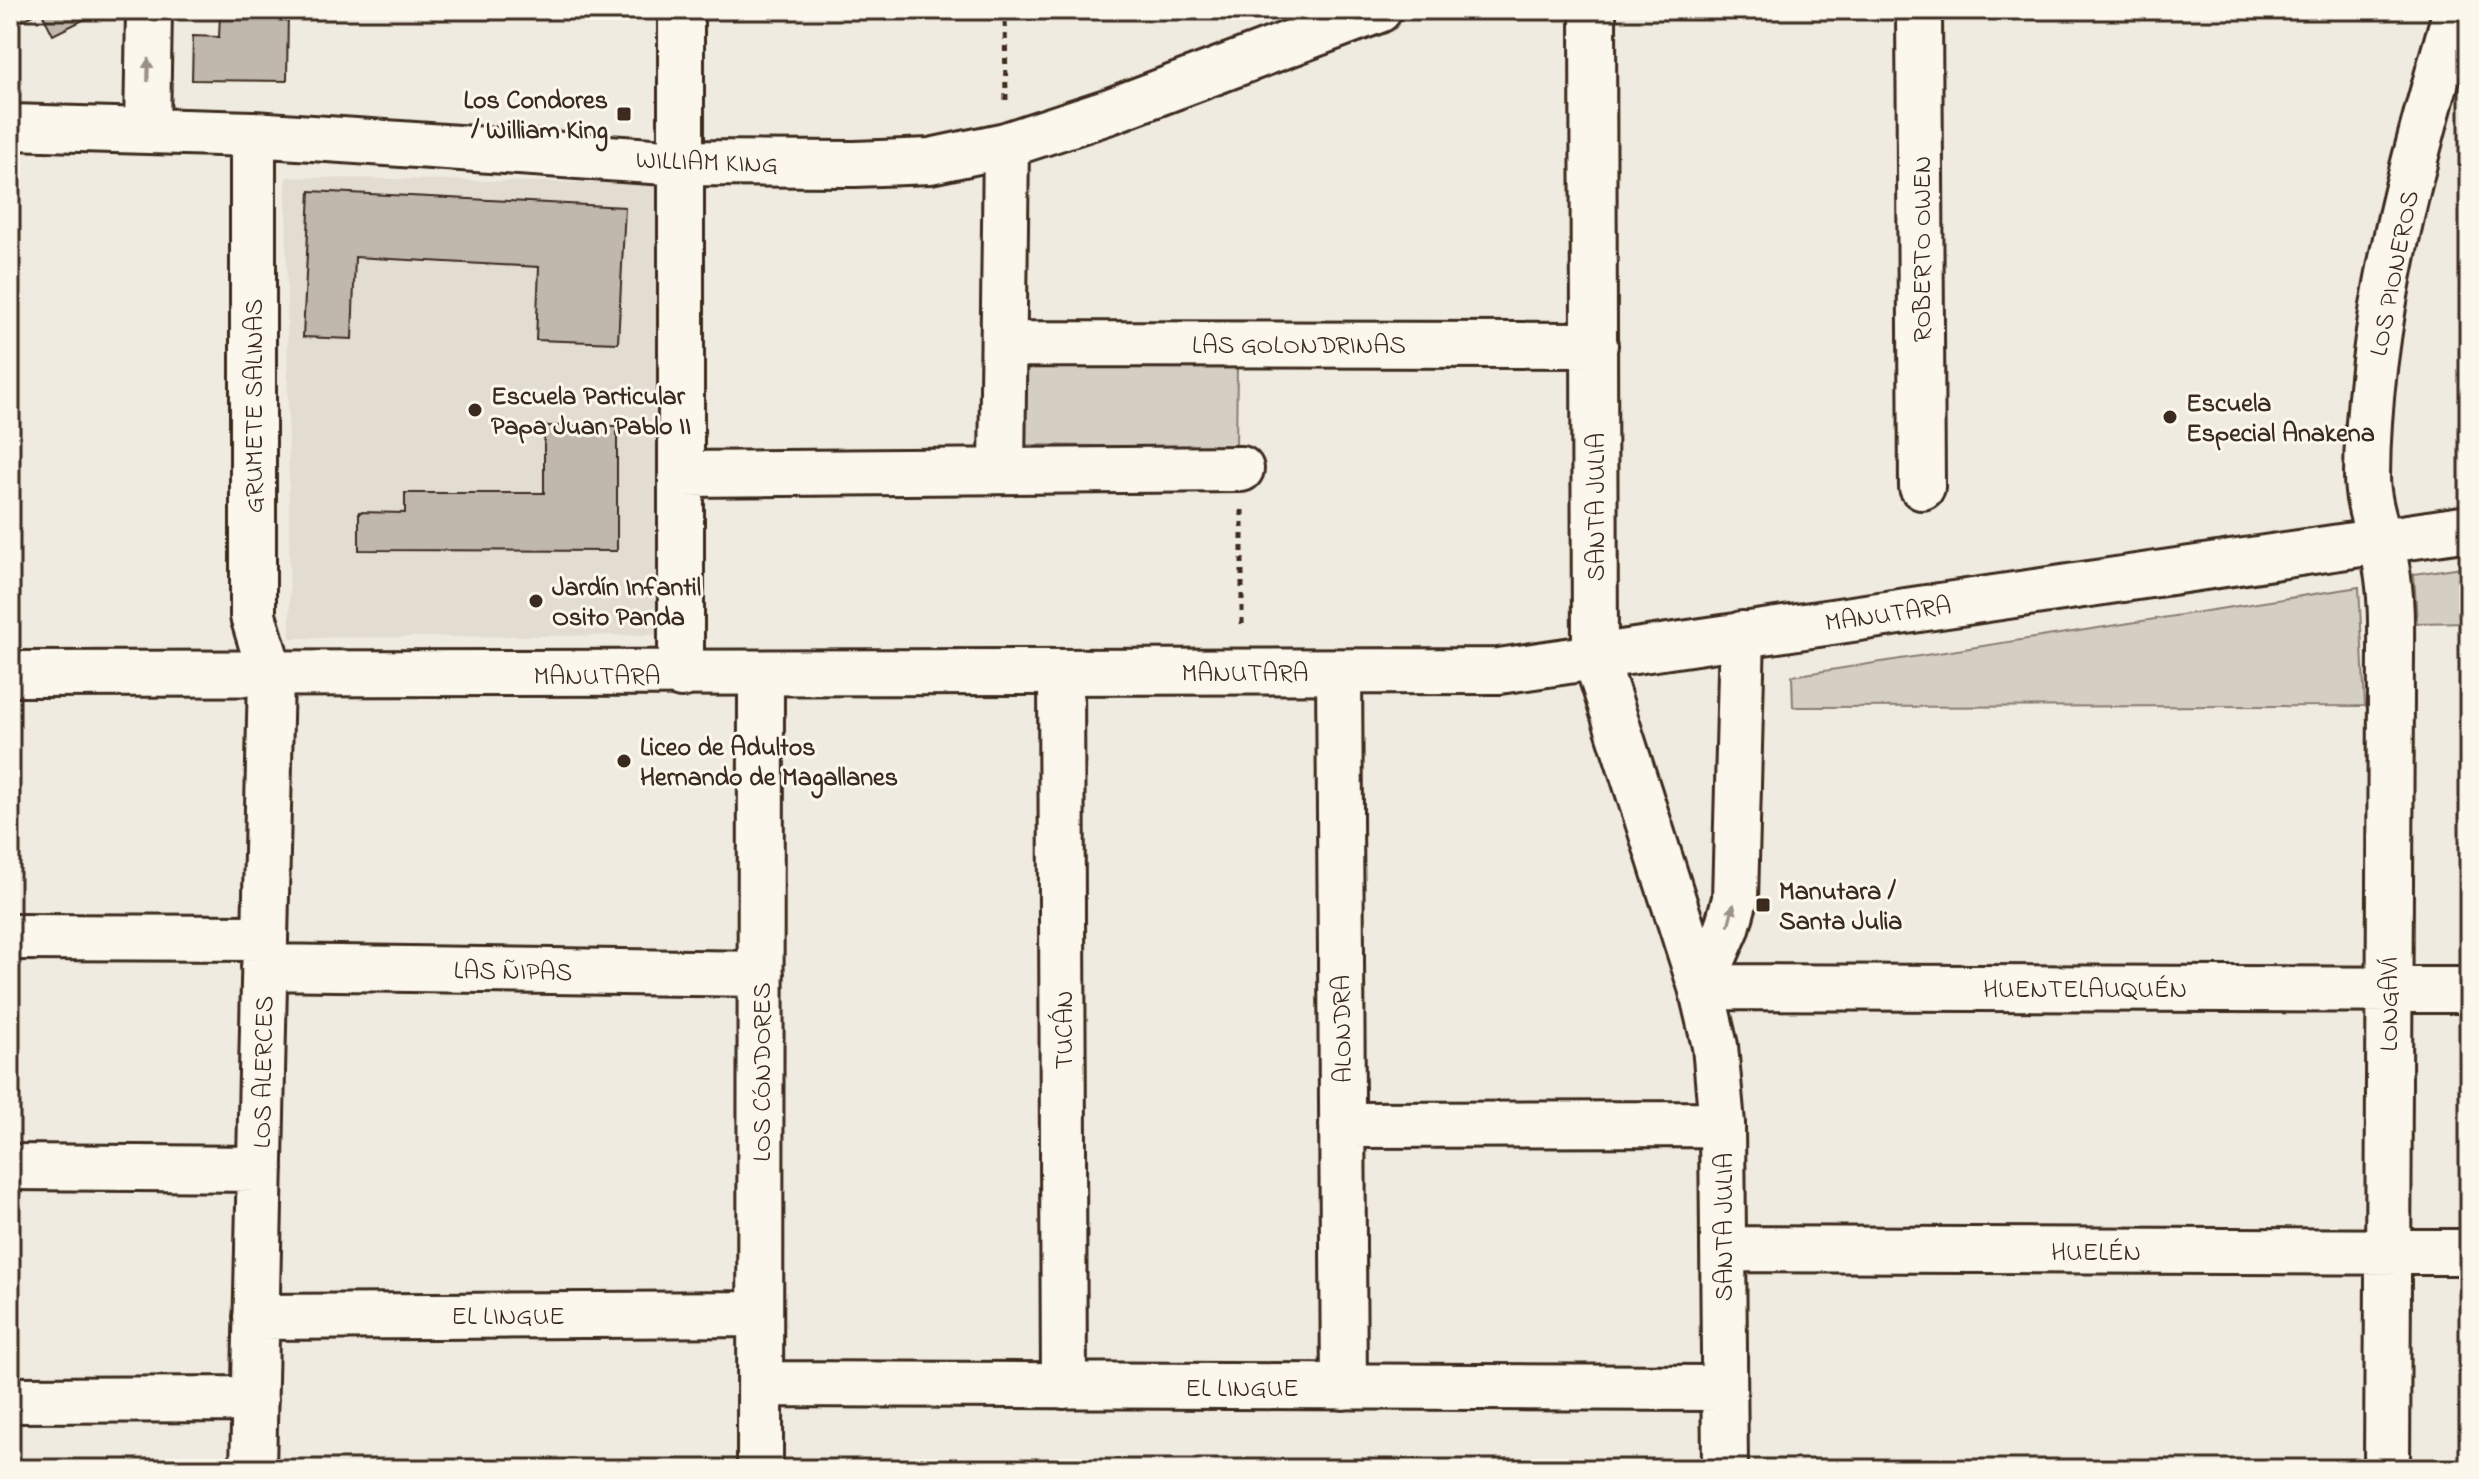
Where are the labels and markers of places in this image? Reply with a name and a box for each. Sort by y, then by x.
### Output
place label: Los Condores / William King [463,83,608,152]
marker: Los Condores / William King [615,105,633,123]
place label: Escuela Particular Papa Juan Pablo II [491,379,691,447]
place label: Escuela Especial Anakena [2186,386,2375,454]
marker: Escuela Particular Papa Juan Pablo II [466,401,484,419]
marker: Escuela Especial Anakena [2161,408,2179,426]
place label: Jardín Infantil Osito Panda [552,570,701,638]
marker: Jardín Infantil Osito Panda [527,592,545,610]
place label: Liceo de Adultos Hernando de Magallanes [640,730,898,799]
marker: Liceo de Adultos Hernando de Magallanes [615,752,633,770]
place label: Manutara / Santa Julia [1779,874,1902,942]
marker: Manutara / Santa Julia [1754,896,1772,914]

